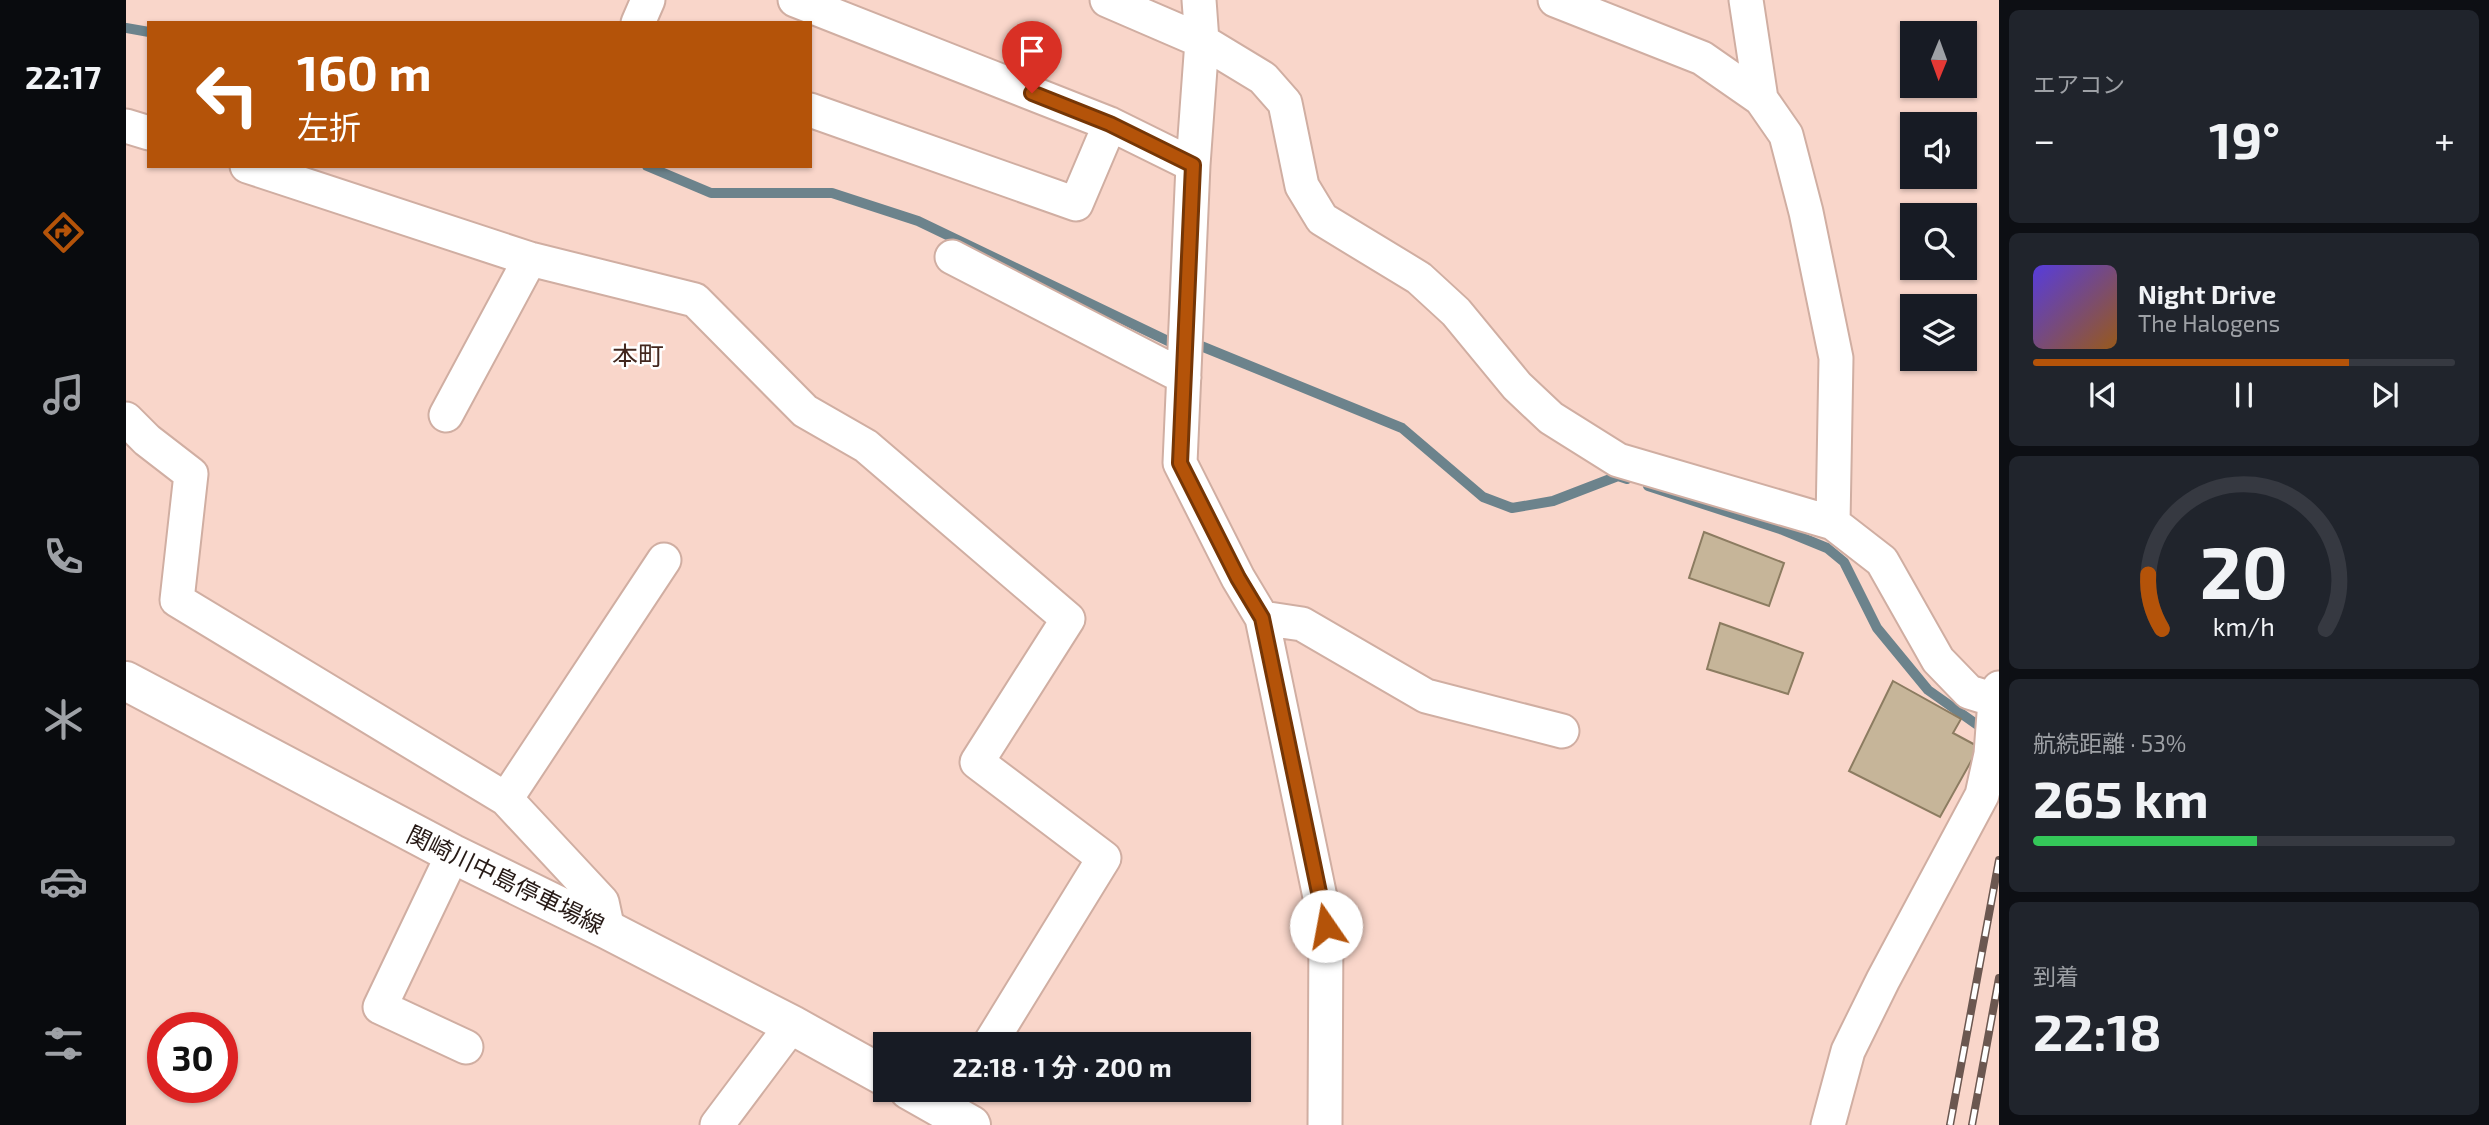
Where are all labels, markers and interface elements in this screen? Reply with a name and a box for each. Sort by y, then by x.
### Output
pin [1002,21,1062,93]
north arrow [1900,21,1978,98]
map controls [1900,21,1977,371]
icon: arrive [1013,32,1051,70]
text: 160 m [297,42,432,101]
icon: left [182,49,273,140]
text: 22:17 [25,57,101,95]
text: エアコン [2033,70,2125,98]
text: 左折 [297,107,361,145]
text: 19° [2209,107,2280,169]
button: sound [1900,112,1977,189]
text: − [2033,116,2055,162]
text: + [2434,116,2455,162]
button: search [1900,203,1977,280]
icon: directions [39,208,88,257]
text: Night Drive [2138,278,2276,309]
button: layers [1900,294,1977,371]
text: The Halogens [2138,309,2280,337]
district label: 本町 [612,339,664,370]
icon: music [39,370,88,419]
icon: previous [2084,376,2122,414]
icon: pause [2225,376,2263,414]
icon: next [2366,376,2404,414]
text: 20 [2200,526,2288,614]
icon: phone [39,532,88,581]
text: km/h [2213,610,2275,640]
icon: climate [39,695,88,744]
text: 航続距離 · 53% [2033,729,2186,757]
text: 265 km [2033,766,2209,828]
street label: 関崎川中島停車場線 [403,819,609,939]
icon: car [39,857,88,906]
position arrow [1289,889,1363,963]
text: 到着 [2033,962,2079,990]
text: 22:18 [2033,999,2162,1061]
speed limit sign: 30 [147,1012,238,1103]
icon: filters [39,1019,88,1068]
text: 22:18 · 1 分 · 200 m [952,1051,1172,1082]

